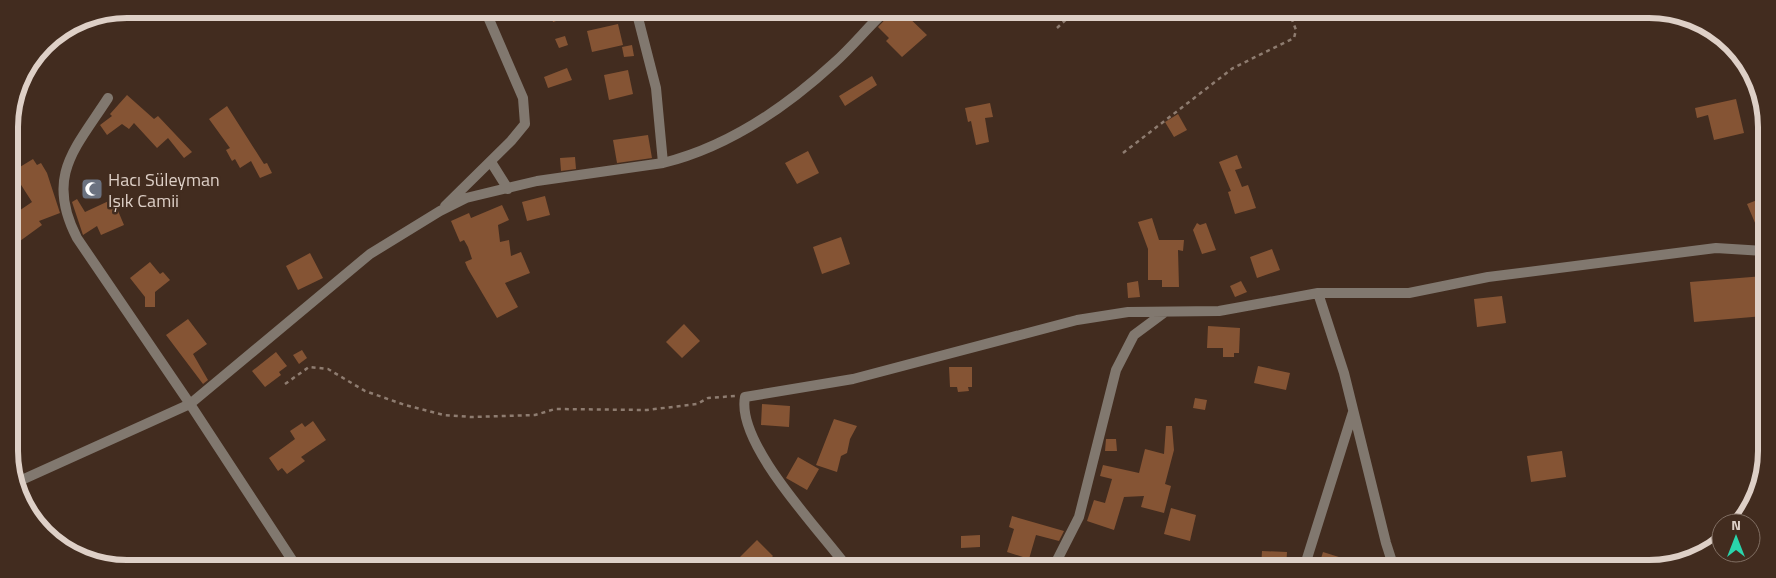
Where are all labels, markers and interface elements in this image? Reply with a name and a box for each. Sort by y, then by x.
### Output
place label: Hacı Süleyman Işık Camii [108,166,220,214]
mosque icon: Hacı Süleyman Işık Camii [80,177,104,201]
north arrow [1711,513,1761,563]
text: N [1731,514,1741,535]

